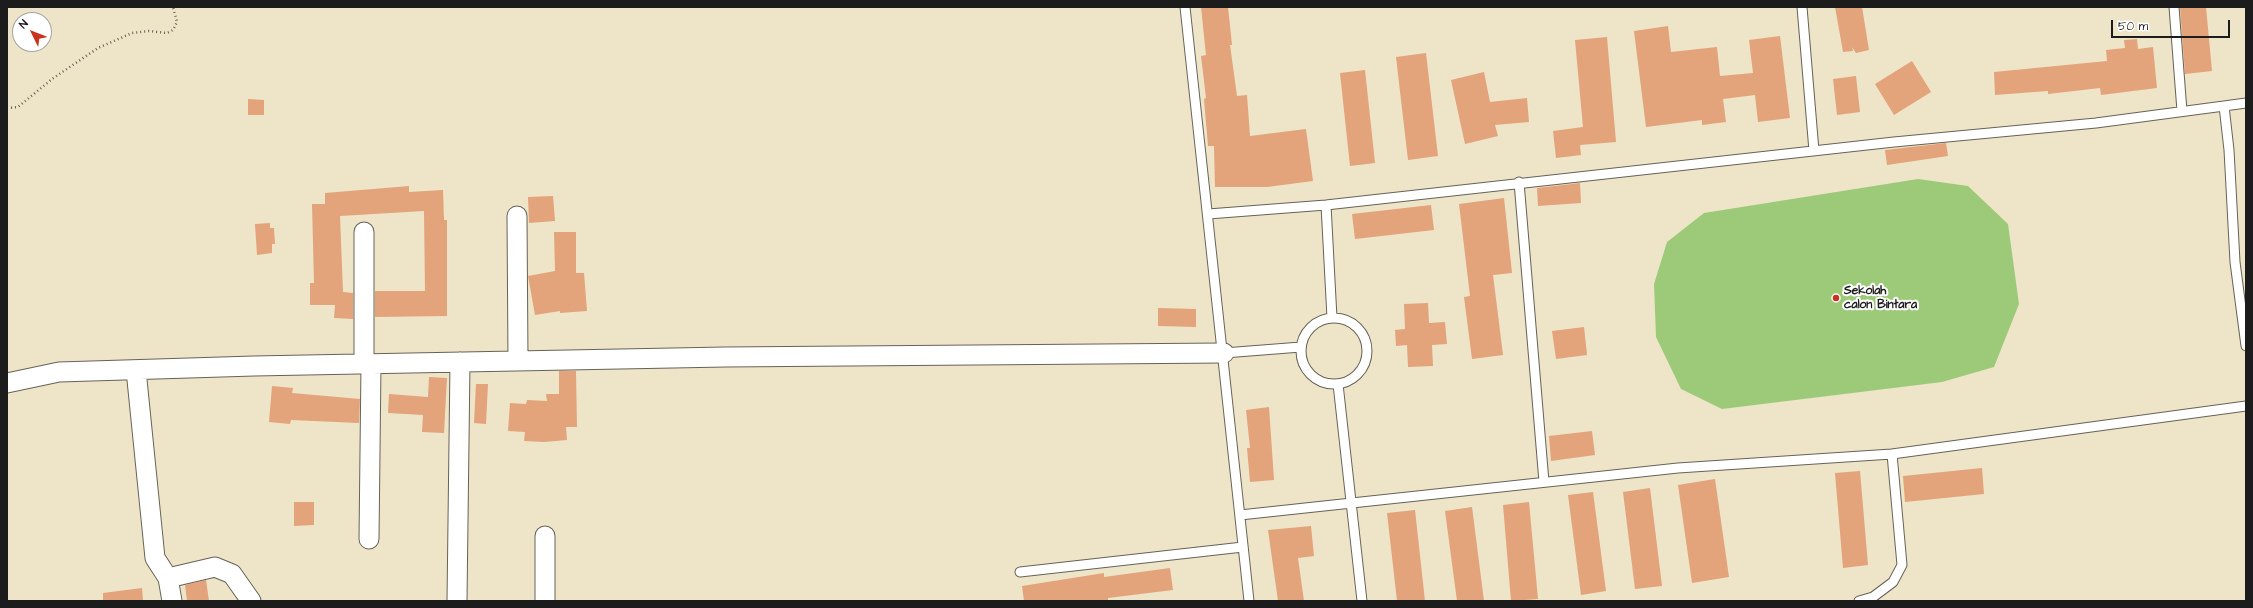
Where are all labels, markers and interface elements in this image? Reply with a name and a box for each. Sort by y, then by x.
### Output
north arrow [12,12,52,52]
scale bar [2113,12,2232,38]
text: N [16,17,31,32]
text: 50 m [2118,18,2148,35]
place label: Sekolah calon Bintara [1844,284,1917,312]
marker: Sekolah calon Bintara [1831,293,1841,303]

